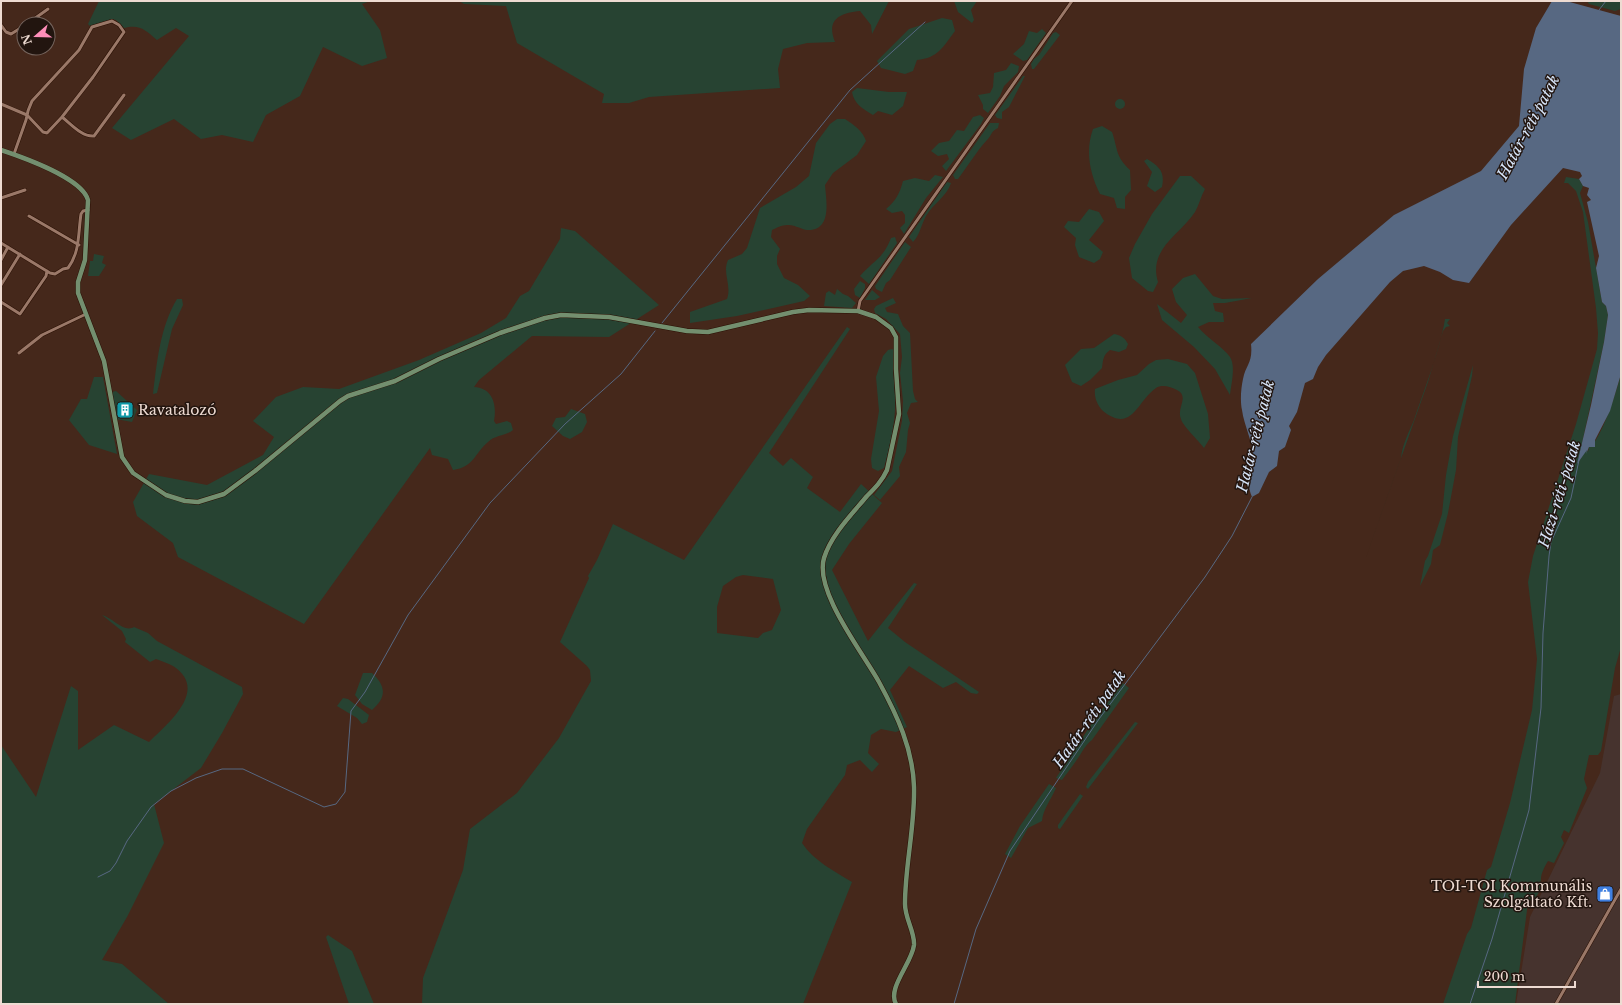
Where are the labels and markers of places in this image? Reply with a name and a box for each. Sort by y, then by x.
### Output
building icon: Ravatalozó [115,400,135,420]
place label: Ravatalozó [138,401,216,419]
place label: TOI-TOI Kommunális Szolgáltató Kft. [1431,877,1592,911]
shop icon: TOI-TOI Kommunális Szolgáltató Kft. [1595,884,1615,904]

